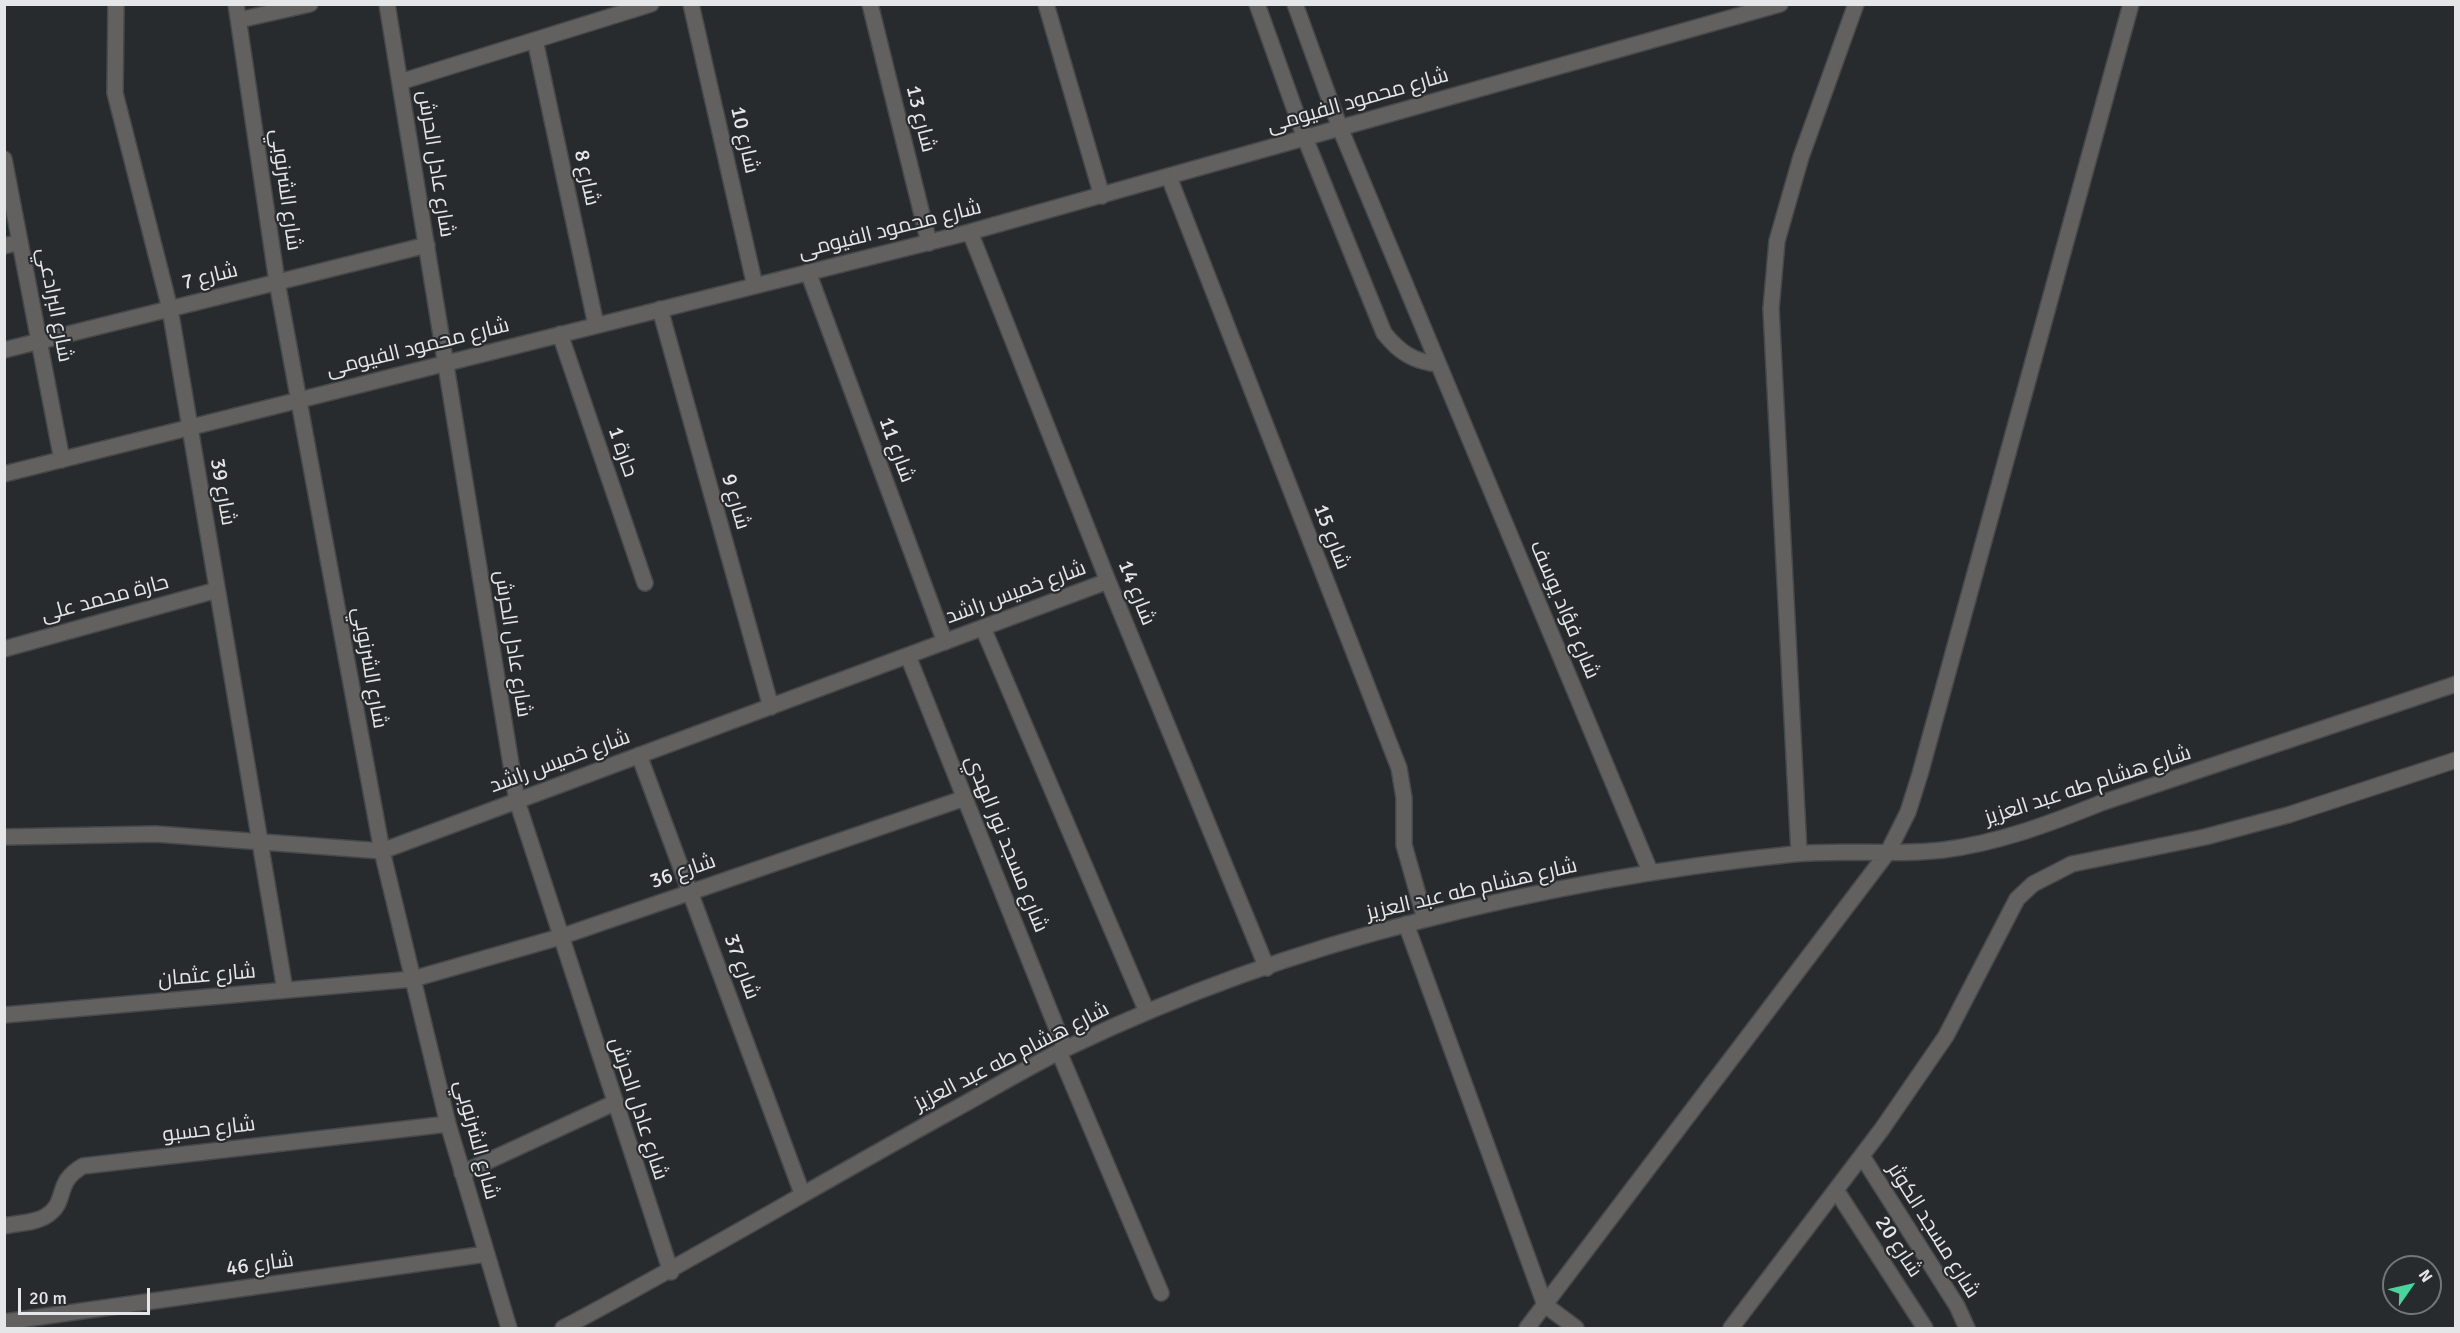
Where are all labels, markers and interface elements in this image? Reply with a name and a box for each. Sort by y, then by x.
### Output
street label: شارع محمود الفيومى [1264,63,1452,139]
street label: شارع 13 [900,83,940,155]
street label: شارع عادل الحرش [411,89,459,239]
street label: شارع 10 [724,104,764,176]
street label: شارع الشرنوبي [264,128,306,252]
street label: شارع 8 [568,148,604,208]
street label: شارع محمود الفيومى [796,195,984,265]
street label: شارع البرادعي [31,246,77,364]
street label: شارع 7 [179,258,241,296]
street label: شارع محمود الفيومى [324,313,512,383]
street label: شارع 11 [873,414,919,486]
street label: حارة 1 [602,424,642,480]
street label: شارع 39 [204,456,240,528]
street label: شارع 9 [715,471,755,533]
street label: شارع 15 [1307,501,1355,573]
street label: شارع فؤاد يوسف [1524,537,1604,683]
street label: شارع خميس راشد [942,556,1090,630]
street label: شارع 14 [1112,557,1160,629]
street label: شارع عادل الحرش [488,569,536,719]
street label: حارة محمد على [38,570,172,628]
street label: شارع الشرنوبي [346,605,392,731]
street label: شارع خميس راشد [486,725,634,799]
street label: شارع هشام طه عبد العزيز [1982,741,2194,831]
street label: شارع مسجد نور الهدي [959,752,1053,936]
street label: شارع 36 [647,849,719,895]
street label: شارع هشام طه عبد العزيز [1364,853,1580,927]
street label: شارع 37 [718,931,764,1003]
street label: شارع عثمان [157,959,257,993]
street label: شارع هشام طه عبد العزيز [910,997,1114,1117]
street label: شارع عادل الحرش [603,1034,673,1184]
street label: شارع الشرنوبي [448,1078,504,1202]
street label: شارع حسبو [161,1112,257,1148]
street label: شارع مسجد الكوثر [1881,1159,1985,1303]
street label: شارع 20 [1869,1212,1927,1282]
street label: شارع 46 [225,1248,295,1282]
north arrow [2382,1255,2442,1315]
text: N [2414,1266,2437,1286]
scale bar [21,1276,153,1314]
text: 20 m [29,1287,67,1309]

